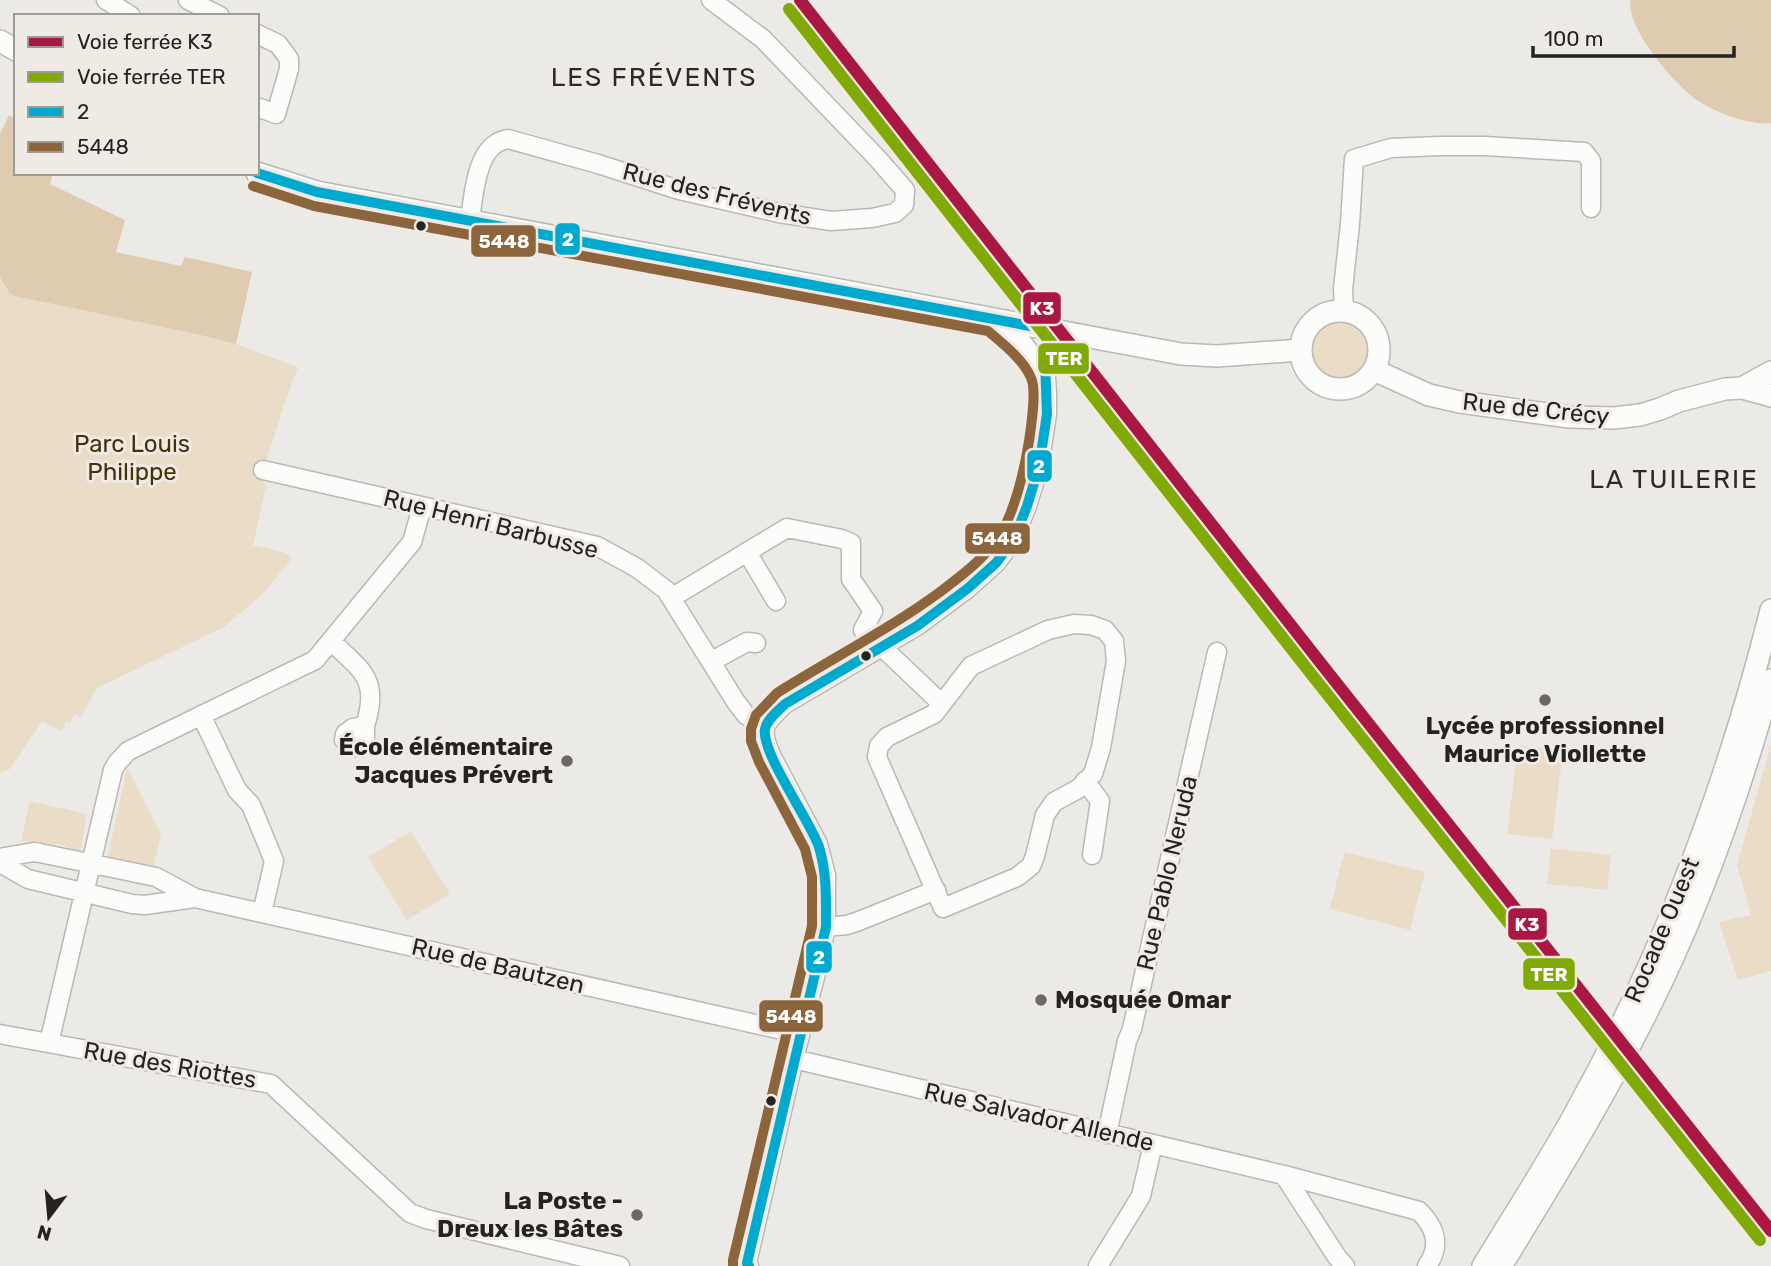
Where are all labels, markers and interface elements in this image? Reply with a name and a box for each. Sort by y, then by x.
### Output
legend [14,14,259,175]
scale bar [1533,14,1734,58]
text: 100 m [1544,26,1603,51]
text: Voie ferrée K3 [77,29,213,54]
district label: LES FRÉVENTS [551,62,757,93]
text: Voie ferrée TER [77,64,225,89]
text: 2 [77,99,89,124]
text: 5448 [77,134,129,159]
street label: Rue des Frévents [620,157,814,231]
unlabelled marker [414,219,428,233]
line badge: 2 [554,222,581,256]
line badge: 5448 [470,224,537,258]
text: 2 [562,228,574,251]
text: 5448 [478,230,530,253]
line badge: K3 [1022,291,1062,325]
text: K3 [1029,297,1055,320]
line badge: TER [1037,342,1090,375]
text: TER [1045,347,1083,370]
street label: Rue de Crécy [1461,387,1611,431]
park label: Parc Louis Philippe [74,430,190,486]
line badge: 2 [1026,449,1053,483]
text: 2 [1033,455,1045,478]
district label: LA TUILERIE [1589,464,1759,495]
street label: Rue Henri Barbusse [381,484,601,564]
line badge: 5448 [964,522,1031,555]
text: 5448 [971,527,1023,550]
unlabelled marker [859,649,873,663]
marker: Lycée professionnel Maurice Viollette [1537,692,1553,708]
place label: Lycée professionnel Maurice Viollette [1425,712,1665,768]
place label: École élémentaire Jacques Prévert [338,733,553,789]
marker: École élémentaire Jacques Prévert [559,753,575,769]
street label: Rue Pablo Neruda [1131,773,1203,973]
street label: Rocade Ouest [1619,853,1705,1007]
line badge: K3 [1507,907,1548,941]
text: K3 [1514,913,1540,936]
street label: Rue de Bautzen [409,933,587,999]
line badge: 2 [805,940,833,974]
text: 2 [813,946,825,969]
line badge: TER [1522,957,1576,991]
text: TER [1530,963,1568,986]
place label: Mosquée Omar [1055,986,1231,1014]
marker: Mosquée Omar [1033,992,1049,1008]
line badge: 5448 [758,999,824,1033]
text: 5448 [765,1005,817,1028]
street label: Rue des Riottes [81,1036,259,1094]
street label: Rue Salvador Allende [921,1077,1157,1157]
unlabelled marker [764,1094,778,1108]
north arrow [14,1182,84,1252]
place label: La Poste - Dreux les Bâtes [437,1187,623,1243]
marker: La Poste - Dreux les Bâtes [629,1207,645,1223]
text: N [35,1220,54,1246]

